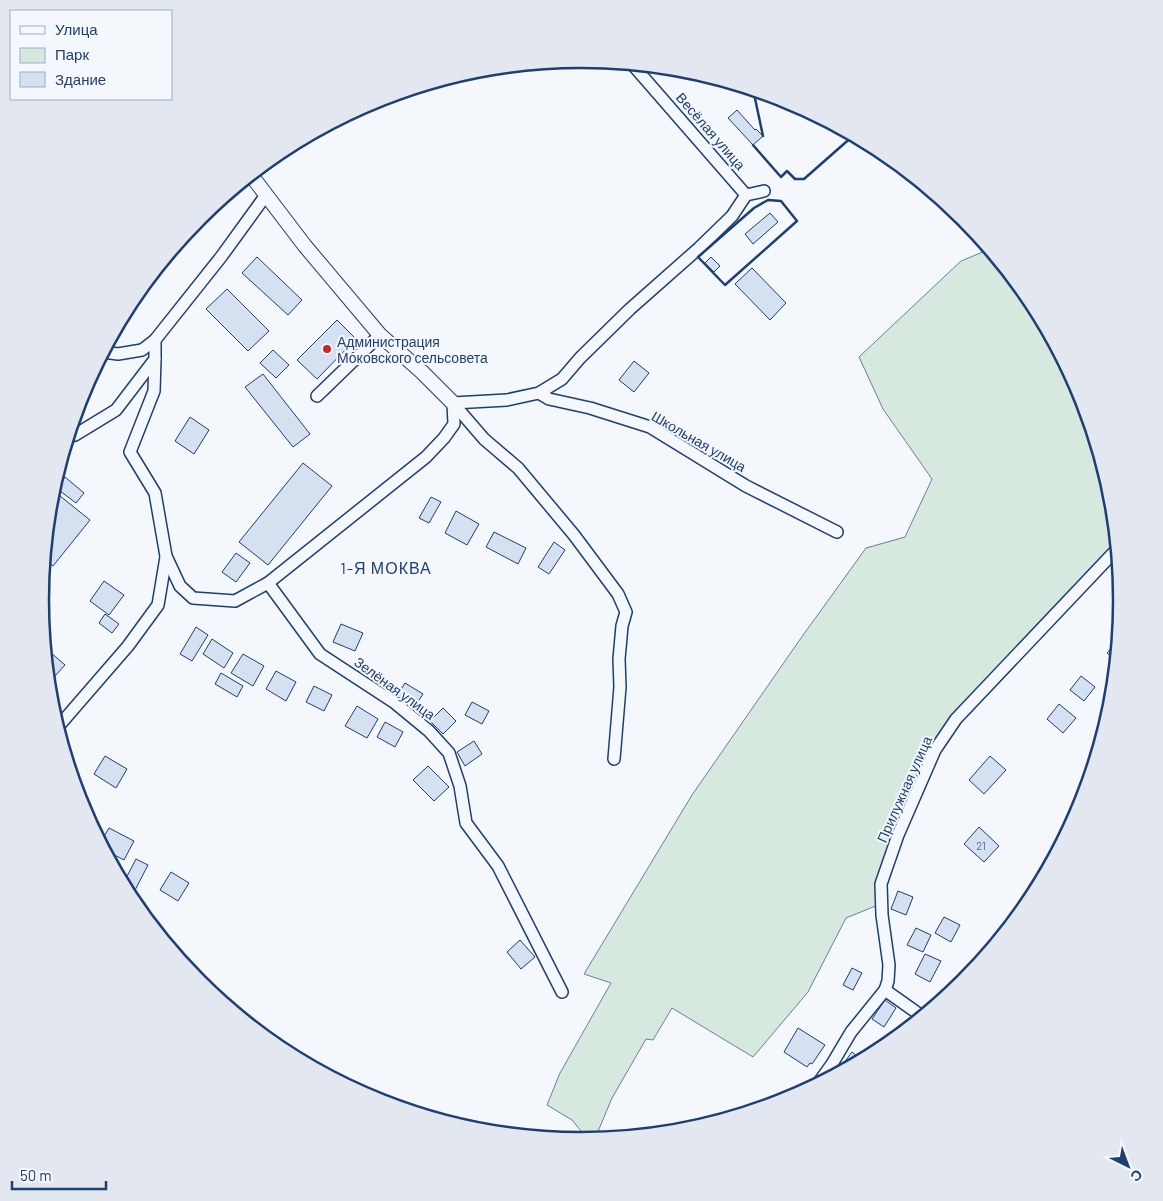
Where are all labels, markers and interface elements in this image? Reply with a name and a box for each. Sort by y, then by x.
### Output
legend [10,10,172,100]
text: Улица [55,20,98,38]
text: Парк [55,45,89,63]
text: Здание [55,70,106,88]
street label: Весёлая улица [673,89,749,173]
place label: Администрация Моковского сельсовета [337,333,488,366]
marker: Администрация Моковского сельсовета [321,343,333,355]
street label: Школьная улица [649,407,750,475]
district label: 1-Я МОКВА [340,558,432,577]
street label: Зелёная улица [351,653,439,723]
street label: Прилужная улица [873,733,935,845]
house number: 21 [976,839,986,852]
north arrow [1103,1141,1153,1191]
scale bar [12,1158,106,1190]
text: 50 m [20,1166,52,1184]
text: С [1128,1166,1146,1186]

